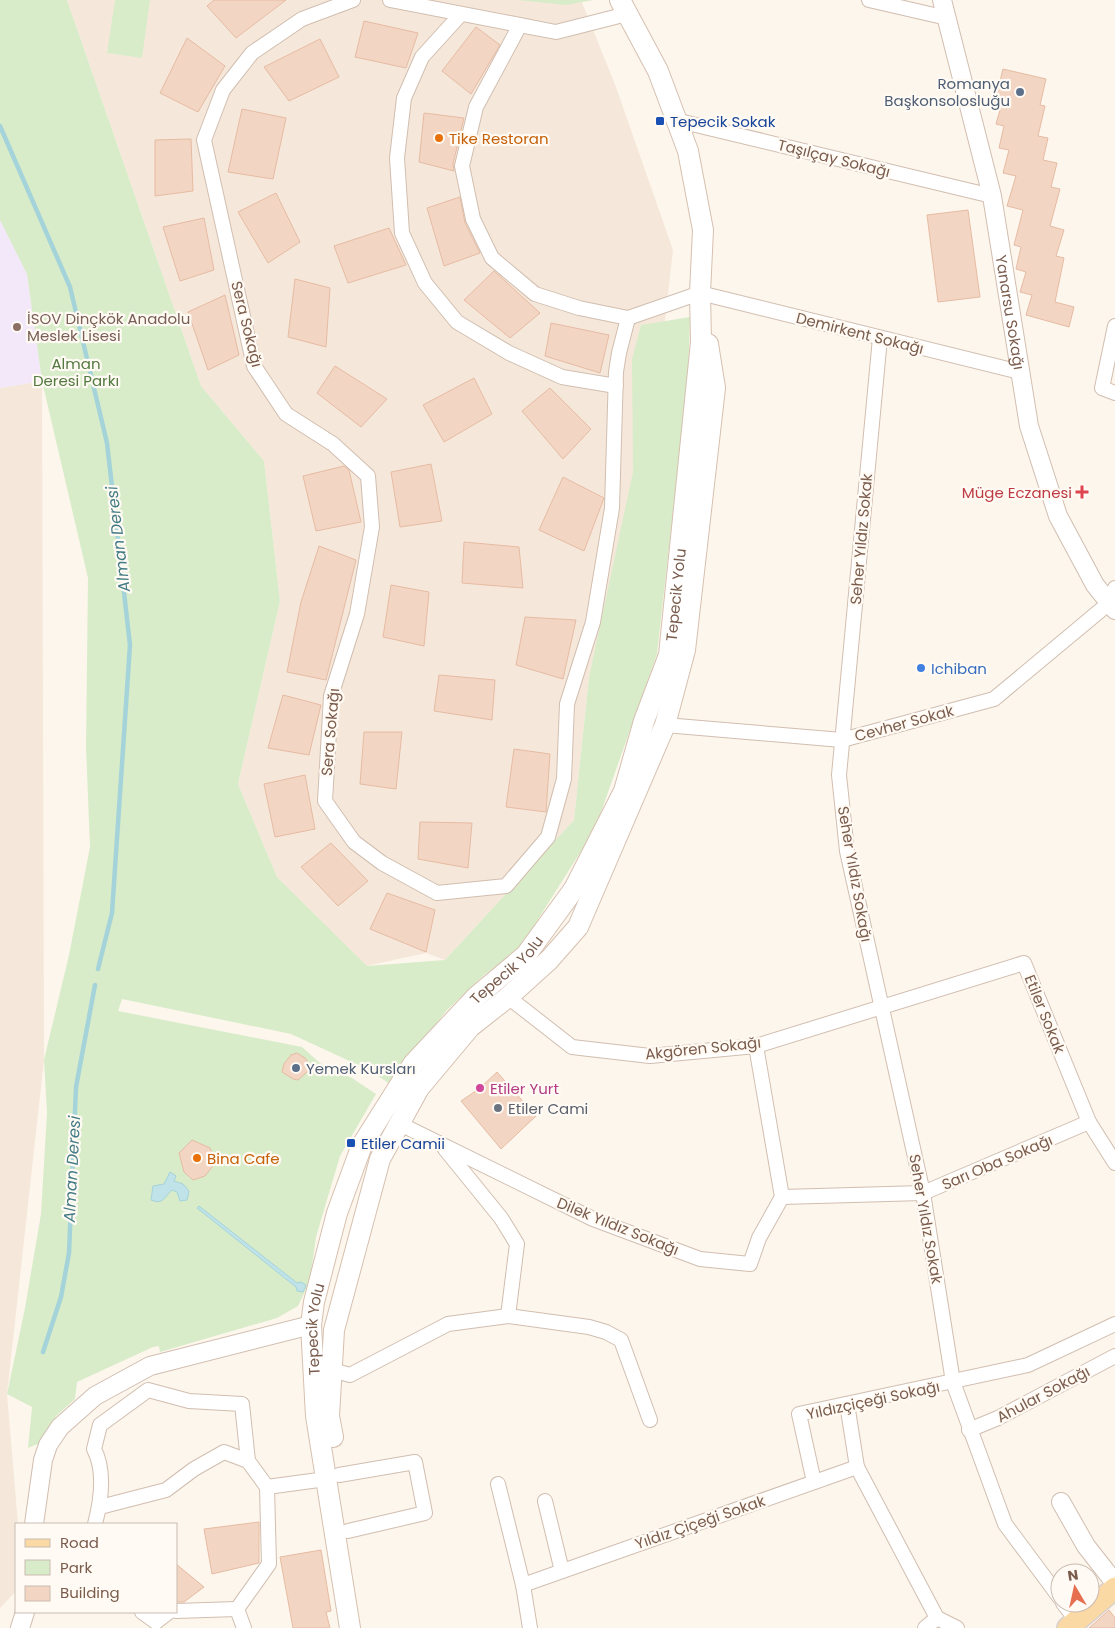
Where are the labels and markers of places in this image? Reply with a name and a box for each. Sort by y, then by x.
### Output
place label: Romanya Başkonsolosluğu [884,73,1010,111]
marker: Romanya Başkonsolosluğu [1014,86,1026,98]
place label: Tepecik Sokak [670,111,776,132]
marker: Tepecik Sokak [654,115,666,127]
place label: Tike Restoran [449,128,548,149]
marker: Tike Restoran [433,132,445,144]
place label: İSOV Dinçkök Anadolu Meslek Lisesi [27,308,190,346]
marker: İSOV Dinçkök Anadolu Meslek Lisesi [11,321,23,333]
place label: Müge Eczanesi [962,482,1072,503]
marker: Müge Eczanesi [1076,486,1088,498]
place label: Ichiban [931,658,987,679]
marker: Ichiban [915,662,927,674]
place label: Yemek Kursları [306,1058,416,1079]
marker: Yemek Kursları [290,1062,302,1074]
place label: Etiler Yurt [490,1078,559,1099]
marker: Etiler Yurt [474,1082,486,1094]
place label: Etiler Cami [508,1098,588,1119]
marker: Etiler Cami [492,1102,504,1114]
place label: Etiler Camii [361,1133,445,1154]
marker: Etiler Camii [345,1137,357,1149]
place label: Bina Cafe [207,1148,280,1169]
marker: Bina Cafe [191,1152,203,1164]

